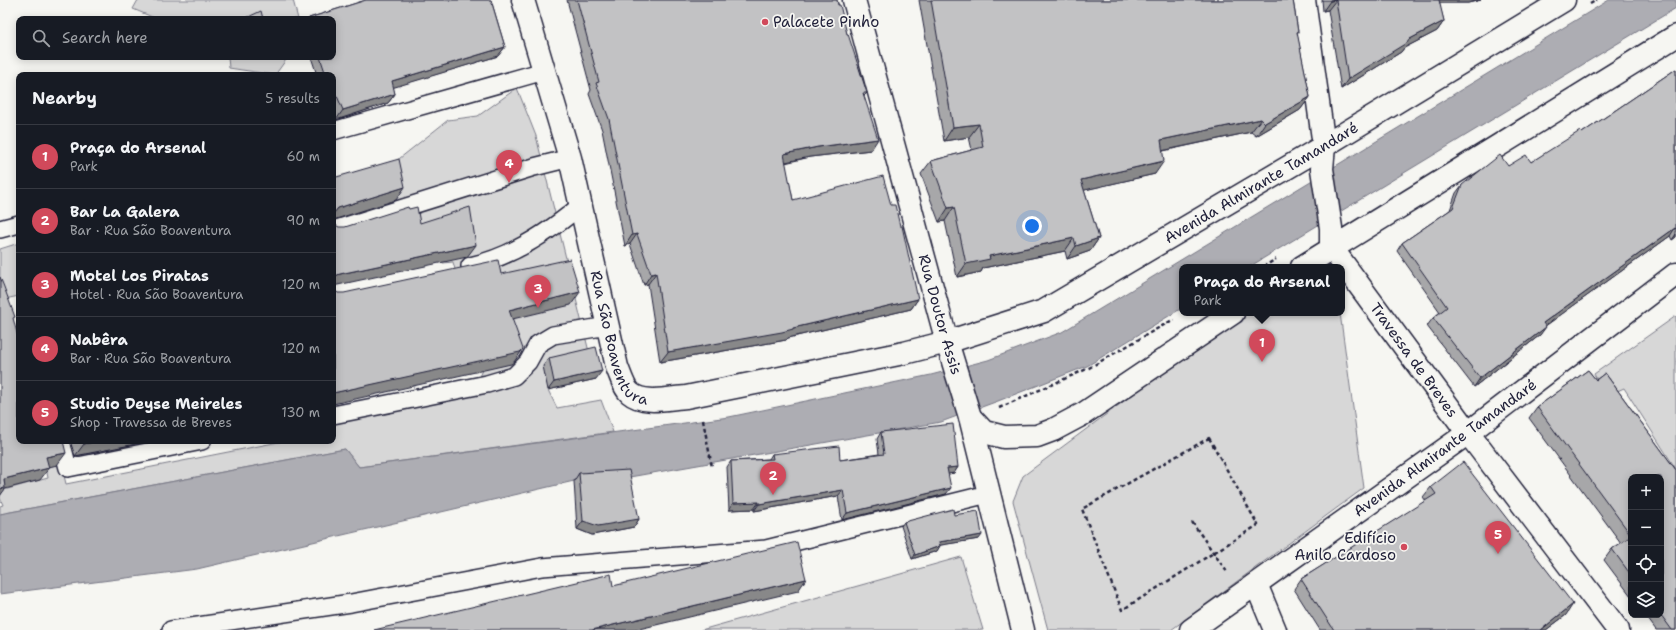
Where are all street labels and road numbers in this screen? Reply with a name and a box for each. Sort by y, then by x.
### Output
street label: Avenida Almirante Tamandaré [1161,118,1362,248]
street label: Rua Doutor Assis [914,252,966,377]
street label: Rua São Boaventura [586,269,650,410]
street label: Travessa de Breves [1366,299,1462,421]
street label: Avenida Almirante Tamandaré [1349,375,1541,521]

